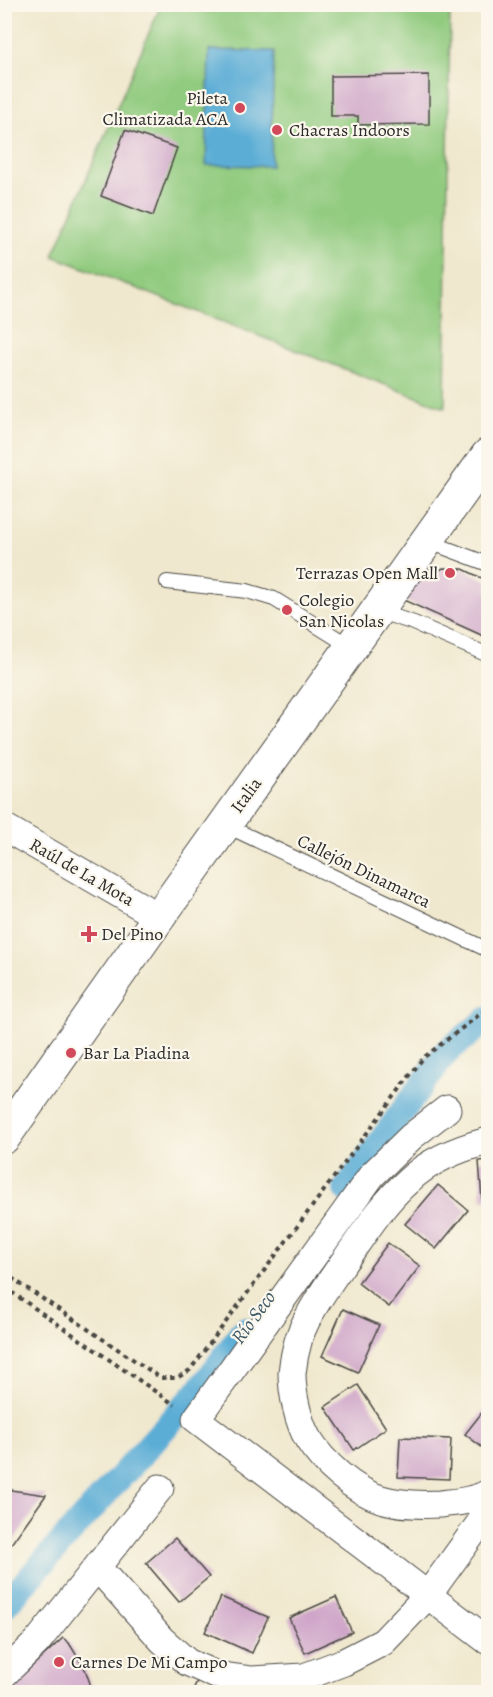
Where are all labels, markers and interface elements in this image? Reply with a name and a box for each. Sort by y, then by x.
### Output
place label: Pileta Climatizada ACA [102,86,229,131]
marker: Pileta Climatizada ACA [233,101,247,115]
place label: Chacras Indoors [289,118,410,142]
marker: Chacras Indoors [270,123,284,137]
place label: Terrazas Open Mall [296,561,439,585]
marker: Terrazas Open Mall [443,566,457,580]
place label: Colegio San Nicolas [299,588,384,633]
marker: Colegio San Nicolas [280,603,294,617]
street label: Italia [225,772,267,818]
street label: Callejón Dinamarca [293,828,435,914]
street label: Raúl de La Mota [25,832,139,912]
place label: Del Pino [101,922,163,946]
marker: Del Pino [82,927,96,941]
place label: Bar La Piadina [83,1041,190,1065]
marker: Bar La Piadina [64,1046,78,1060]
water label: Río Seco [225,1285,282,1349]
place label: Carnes De Mi Campo [71,1650,227,1674]
marker: Carnes De Mi Campo [52,1655,66,1669]

